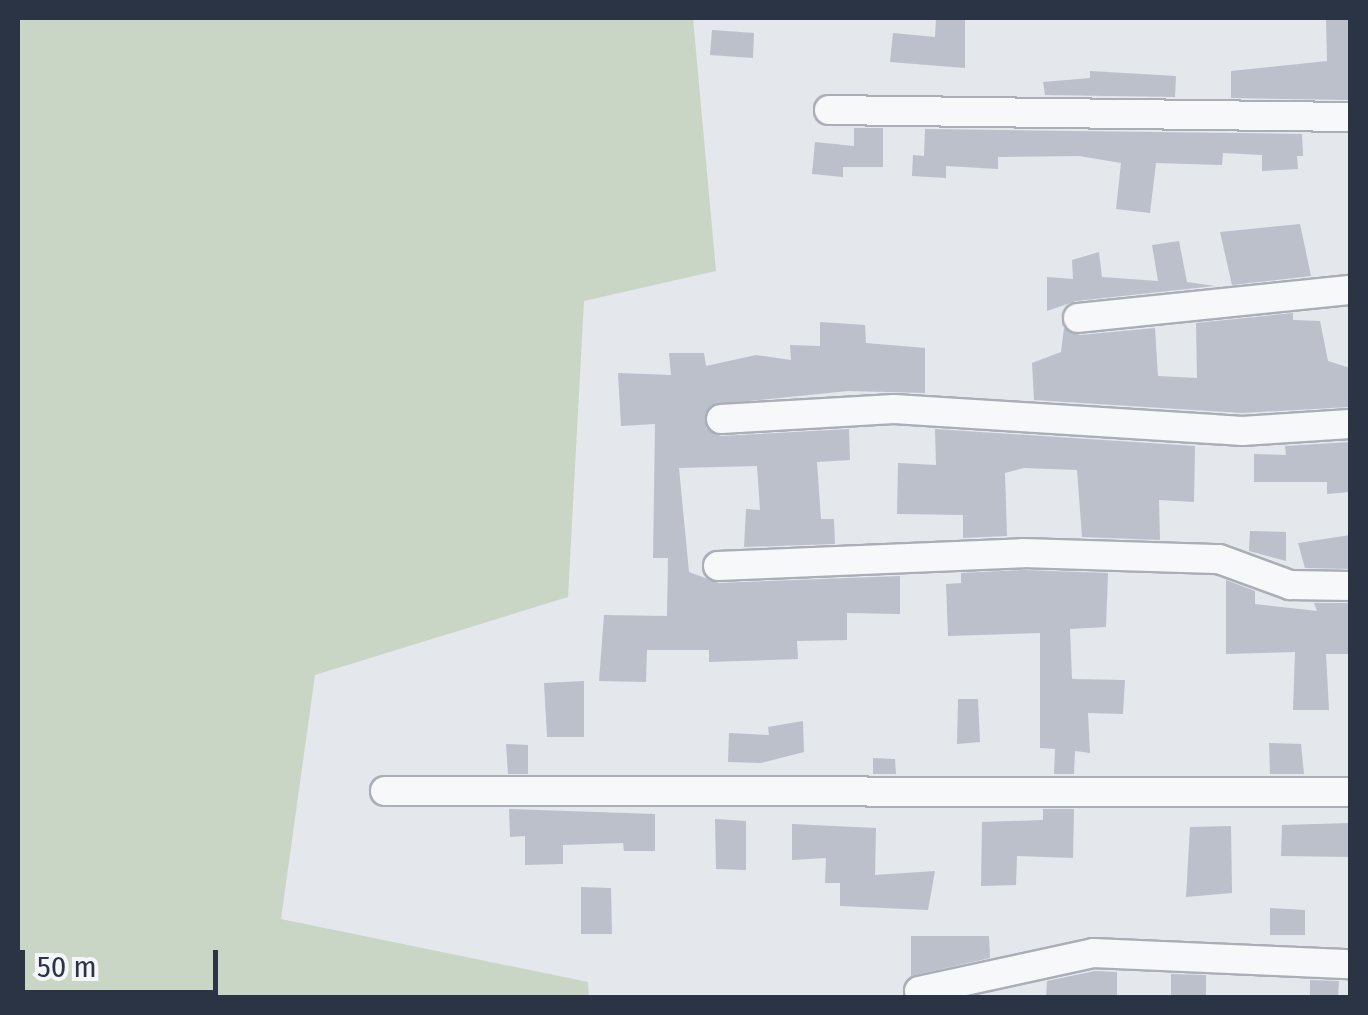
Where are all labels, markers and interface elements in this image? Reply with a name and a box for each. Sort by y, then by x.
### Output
scale bar [25,930,222,992]
text: 50 m [37,949,97,985]

